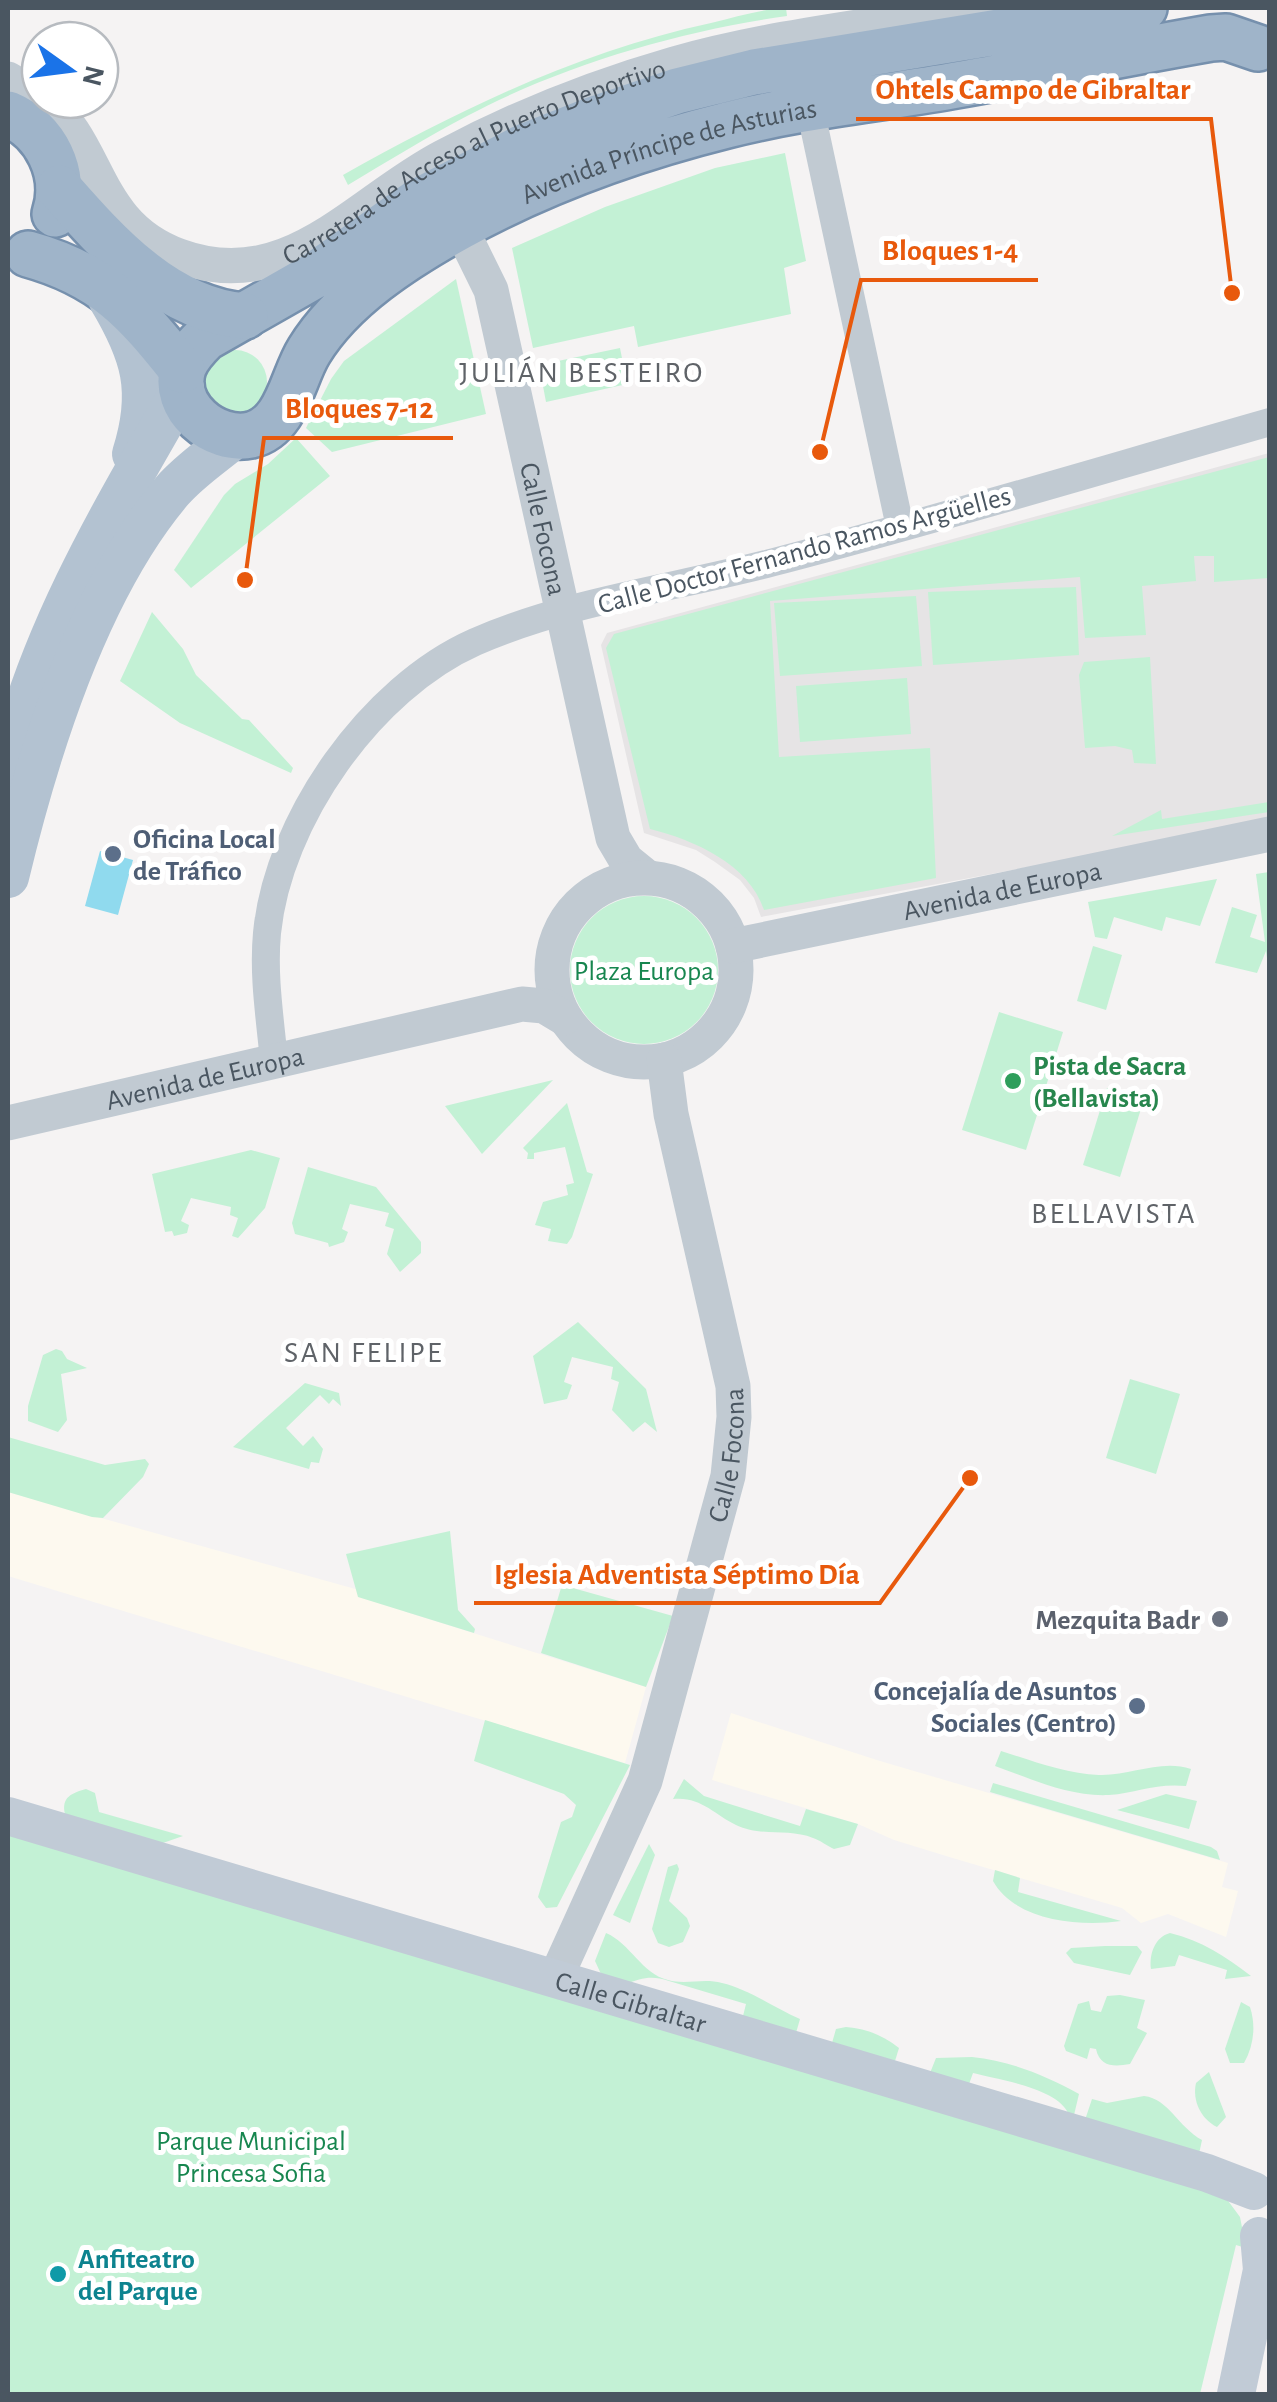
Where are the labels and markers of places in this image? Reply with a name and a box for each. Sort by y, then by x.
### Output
callout: Ohtels Campo de Gibraltar [856,59,1211,119]
callout: Bloques 1-4 [861,220,1038,280]
callout: Bloques 7-12 [264,378,453,438]
place label: Oficina Local de Tráfico [133,826,276,886]
marker: Oficina Local de Tráfico [102,843,124,865]
place label: Pista de Sacra (Bellavista) [1033,1053,1186,1113]
marker: Pista de Sacra (Bellavista) [1002,1070,1024,1092]
callout: Iglesia Adventista Séptimo Día [474,1543,880,1603]
place label: Mezquita Badr [1035,1607,1200,1635]
marker: Mezquita Badr [1209,1608,1231,1630]
place label: Concejalía de Asuntos Sociales (Centro) [874,1678,1117,1738]
marker: Concejalía de Asuntos Sociales (Centro) [1126,1695,1148,1717]
place label: Anfiteatro del Parque [78,2246,198,2306]
marker: Anfiteatro del Parque [47,2263,69,2285]

